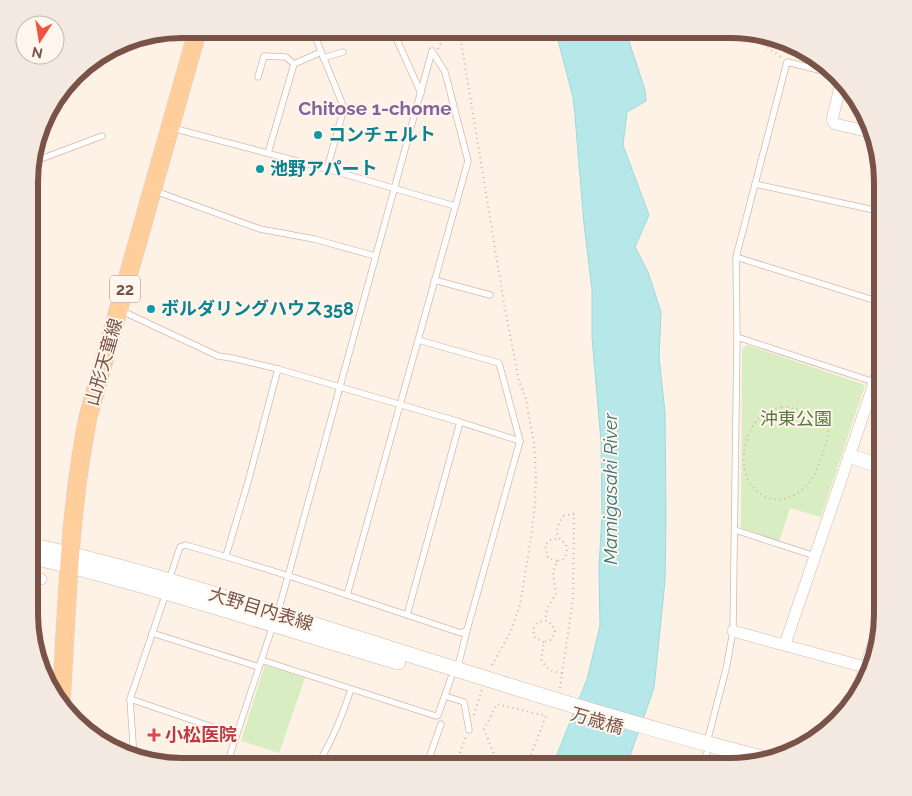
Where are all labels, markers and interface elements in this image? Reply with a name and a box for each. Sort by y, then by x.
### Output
north arrow [15,15,65,65]
text: N [30,44,44,62]
district label: Chitose 1-chome [298,97,452,119]
place label: コンチェルト [328,124,436,145]
marker: コンチェルト [312,129,324,141]
place label: 池野アパート [270,158,378,179]
marker: 池野アパート [254,163,266,175]
road number: 22 [110,276,140,302]
place label: ボルダリングハウス358 [161,298,354,319]
marker: ボルダリングハウス358 [145,303,157,315]
street label: 山形天童線 [81,316,126,408]
park label: 沖東公園 [760,408,832,429]
water label: Mamigasaki River [599,412,621,565]
street label: 大野目内表線 [206,583,316,634]
street label: 万歳橋 [568,703,626,738]
place label: 小松医院 [165,724,237,745]
marker: 小松医院 [147,728,161,742]

